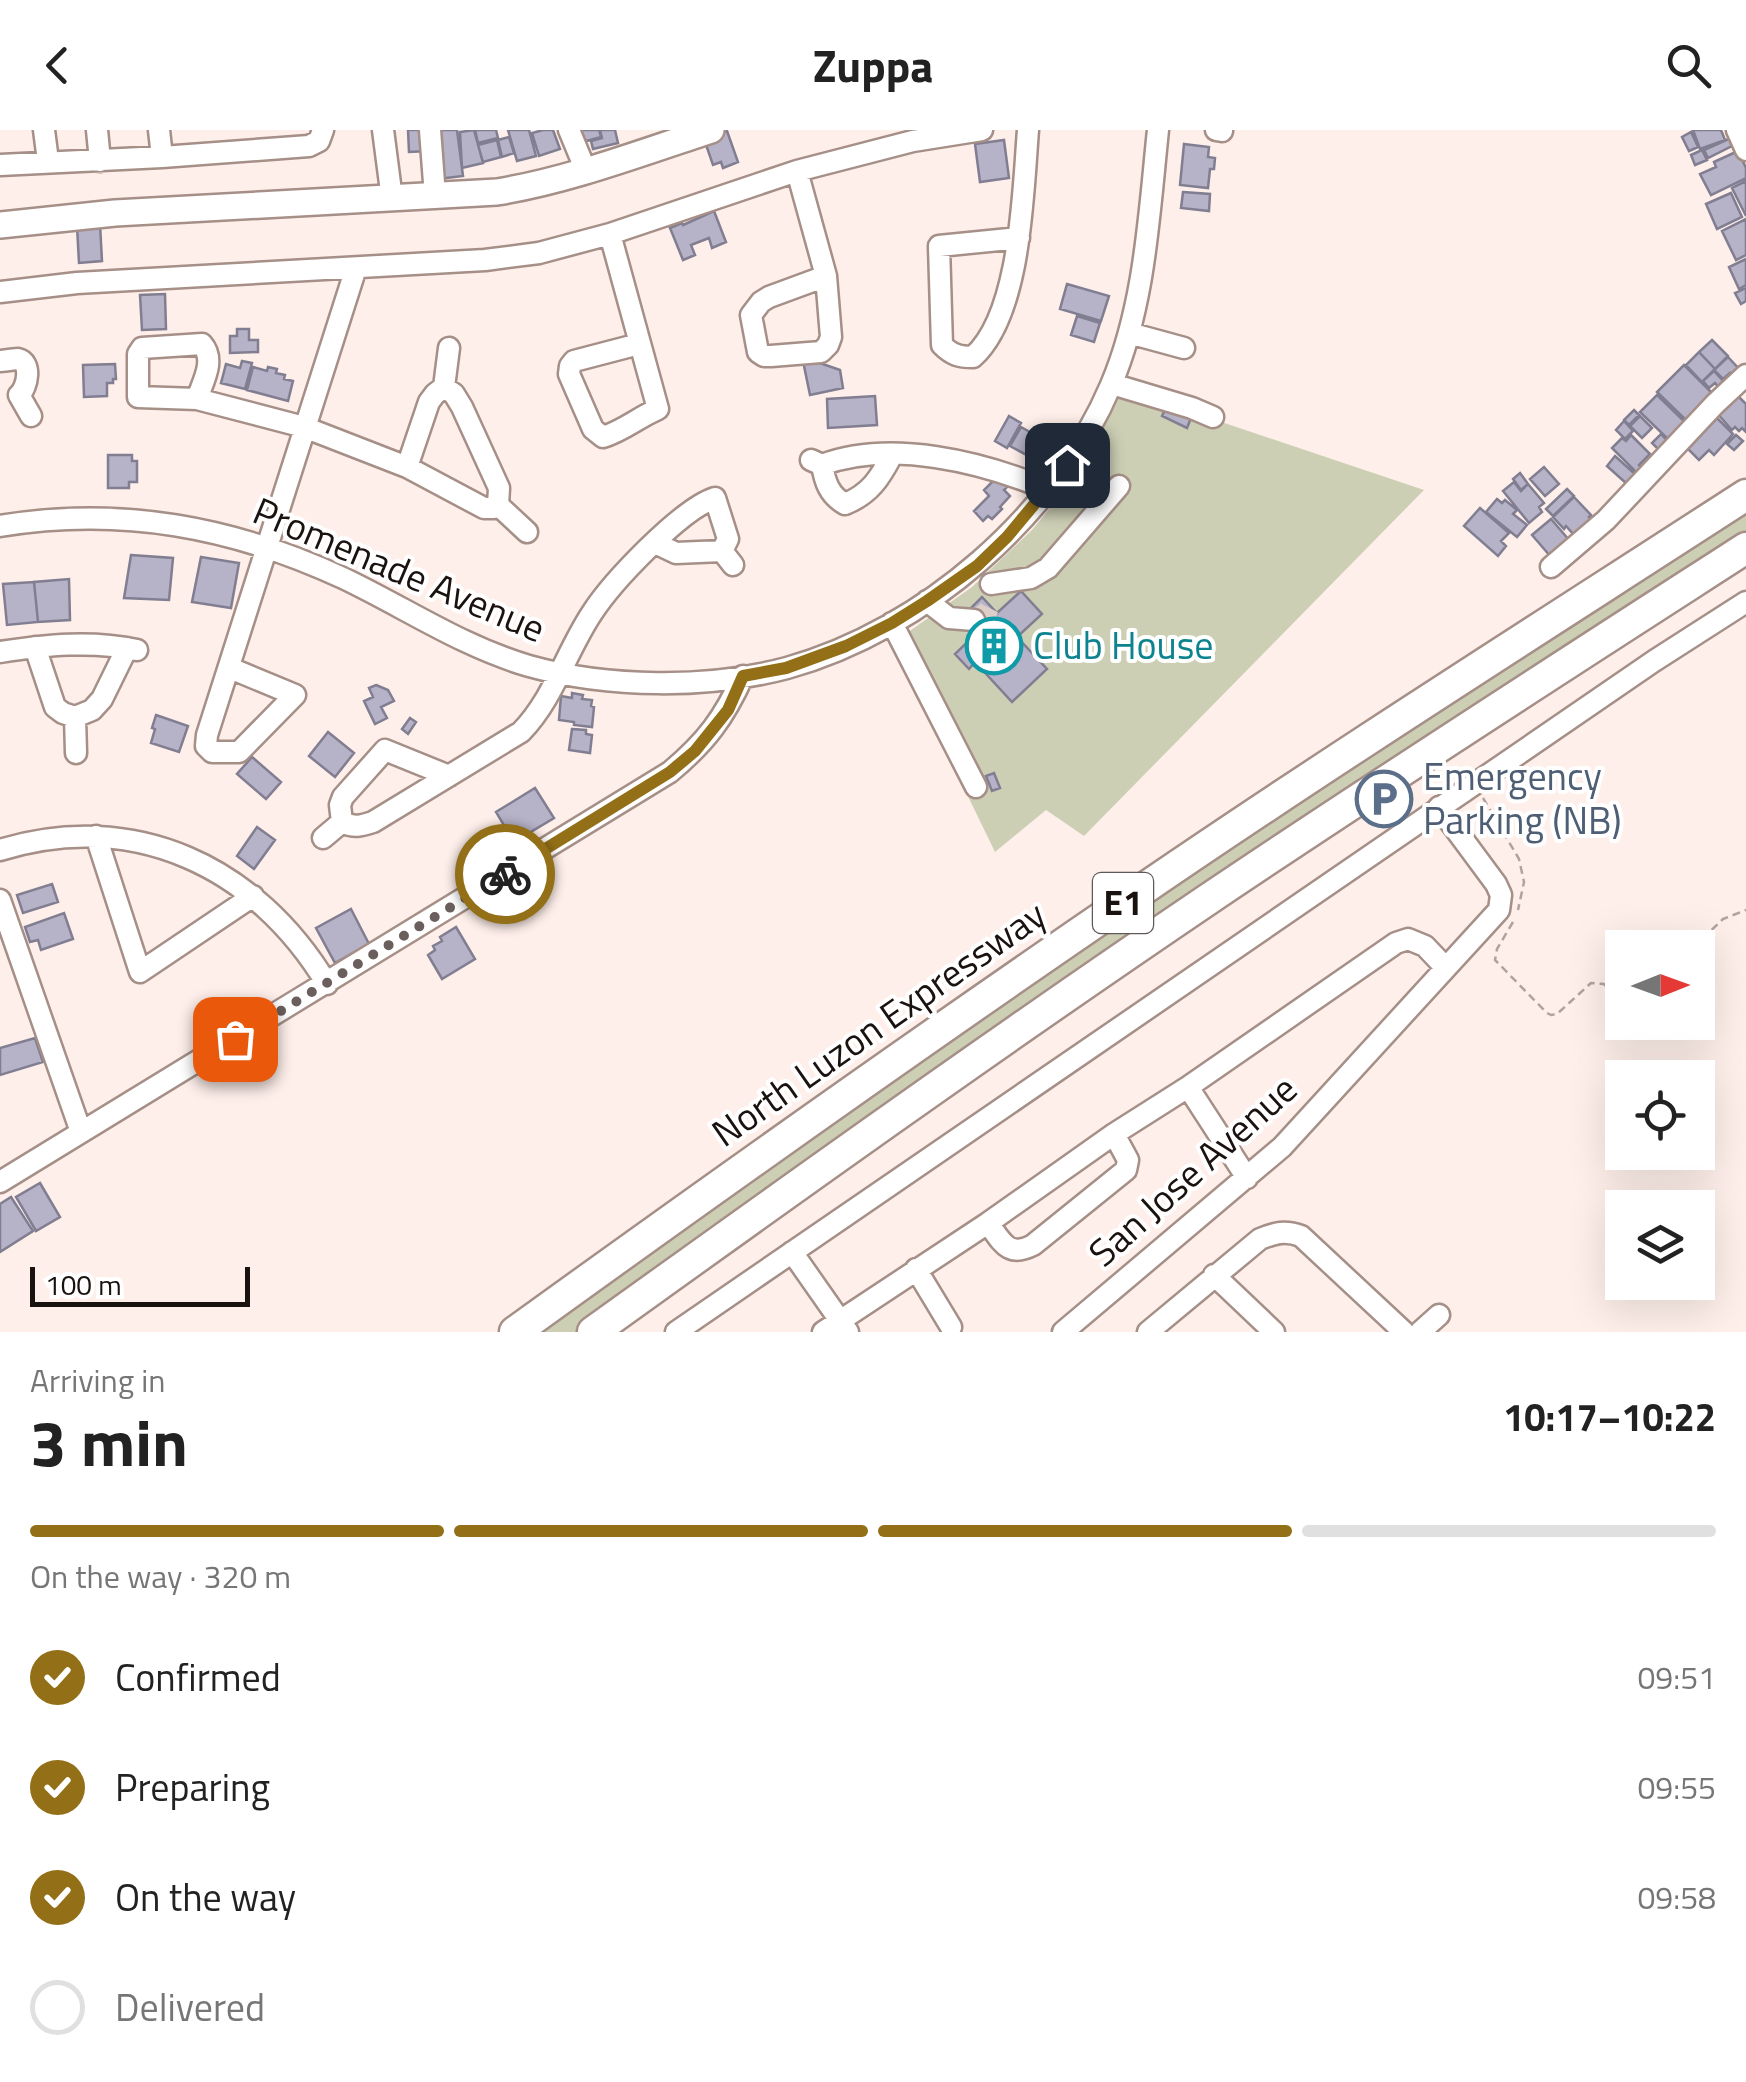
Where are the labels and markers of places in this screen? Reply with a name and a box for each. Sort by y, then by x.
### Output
pin [1025,423,1110,508]
building icon: Club House [964,616,1024,676]
place label: Club House [1033,616,1214,674]
place label: Emergency Parking (NB) [1423,747,1622,849]
parking icon: Emergency Parking (NB) [1354,769,1414,829]
pin [193,997,278,1082]

